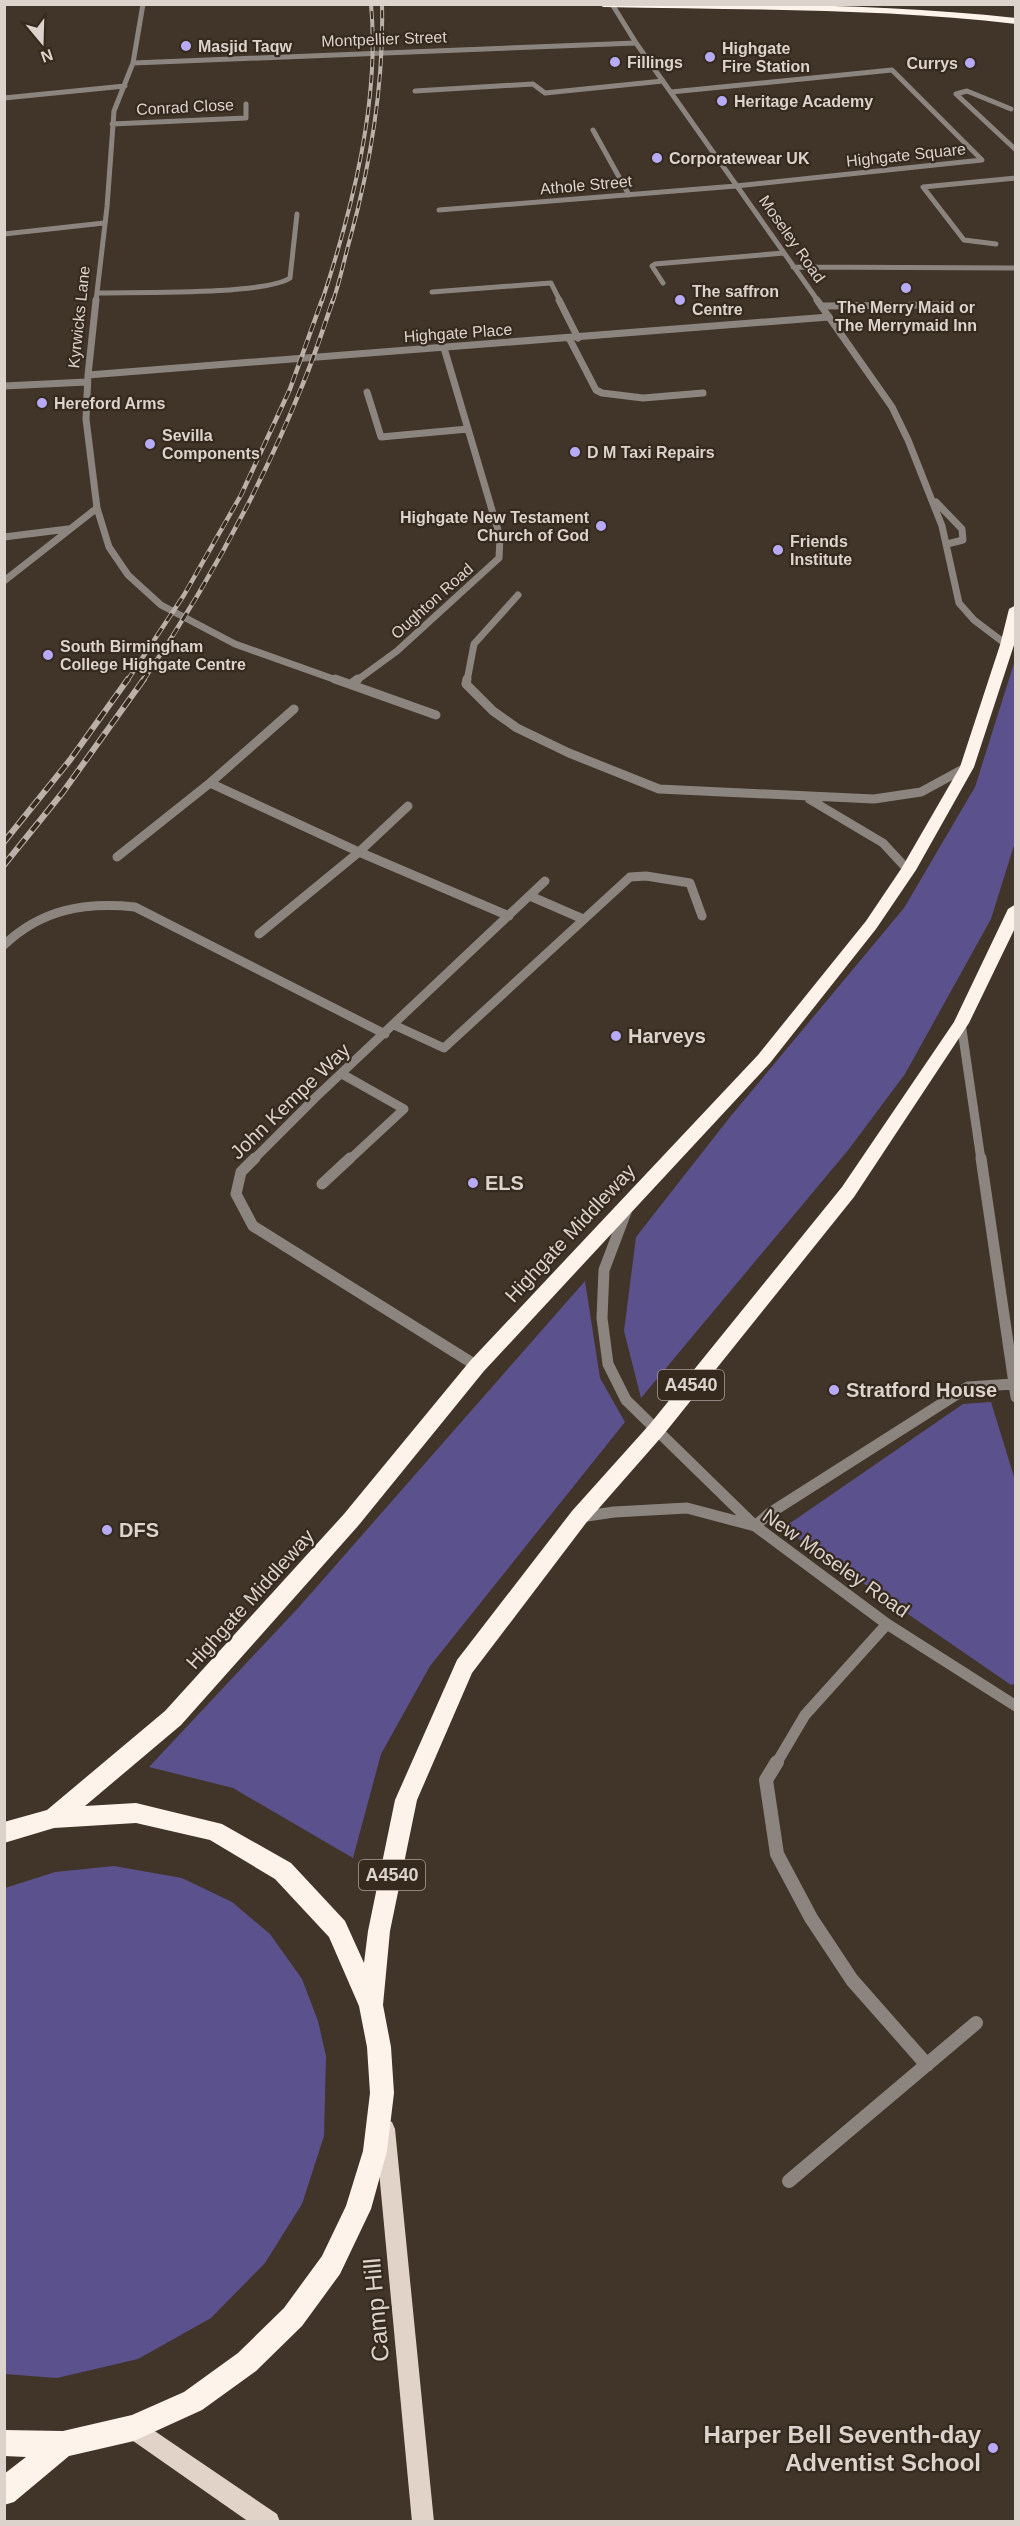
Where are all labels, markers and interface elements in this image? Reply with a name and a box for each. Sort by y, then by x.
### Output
north arrow [12,12,72,72]
street label: Montpellier Street [321,28,448,50]
place label: Masjid Taqw [198,38,292,55]
marker: Masjid Taqw [179,39,193,53]
place label: Highgate Fire Station [722,40,810,75]
text: N [38,46,55,66]
marker: Highgate Fire Station [703,50,717,64]
place label: Fillings [627,54,683,71]
marker: Fillings [608,55,622,69]
place label: Currys [906,55,958,72]
marker: Currys [963,56,977,70]
place label: Heritage Academy [734,93,873,110]
marker: Heritage Academy [715,94,729,108]
street label: Conrad Close [136,96,234,118]
street label: Highgate Square [845,140,967,170]
place label: Corporatewear UK [669,150,810,167]
marker: Corporatewear UK [650,151,664,165]
street label: Athole Street [539,172,633,197]
street label: Moseley Road [756,192,828,286]
street label: Kyrwicks Lane [65,265,93,369]
marker: The Merry Maid or The Merrymaid Inn [899,281,913,295]
place label: The saffron Centre [692,283,779,318]
marker: The saffron Centre [673,293,687,307]
place label: The Merry Maid or The Merrymaid Inn [835,299,977,334]
street label: Highgate Place [403,321,513,345]
place label: Hereford Arms [54,395,166,412]
marker: Hereford Arms [35,396,49,410]
place label: Sevilla Components [162,427,260,462]
marker: Sevilla Components [143,437,157,451]
place label: D M Taxi Repairs [587,444,715,461]
marker: D M Taxi Repairs [568,445,582,459]
place label: Highgate New Testament Church of God [400,509,590,544]
marker: Highgate New Testament Church of God [594,519,608,533]
place label: Friends Institute [790,533,852,568]
marker: Friends Institute [771,543,785,557]
street label: Oughton Road [388,560,476,642]
place label: South Birmingham College Highgate Centre [60,638,246,673]
marker: South Birmingham College Highgate Centre [41,648,55,662]
place label: Harveys [628,1025,706,1047]
marker: Harveys [609,1029,623,1043]
street label: John Kempe Way [226,1039,354,1163]
street label: Highgate Middleway [501,1160,639,1306]
place label: ELS [485,1172,524,1194]
marker: ELS [466,1176,480,1190]
road number: A4540 [658,1370,724,1400]
place label: Stratford House [846,1379,997,1401]
marker: Stratford House [827,1383,841,1397]
street label: New Moseley Road [759,1504,913,1622]
place label: DFS [119,1519,159,1541]
marker: DFS [100,1523,114,1537]
street label: Highgate Middleway [182,1525,318,1673]
road number: A4540 [359,1860,425,1890]
street label: Camp Hill [358,2257,394,2363]
place label: Harper Bell Seventh-day Adventist School [704,2421,982,2476]
marker: Harper Bell Seventh-day Adventist School [986,2441,1000,2455]

